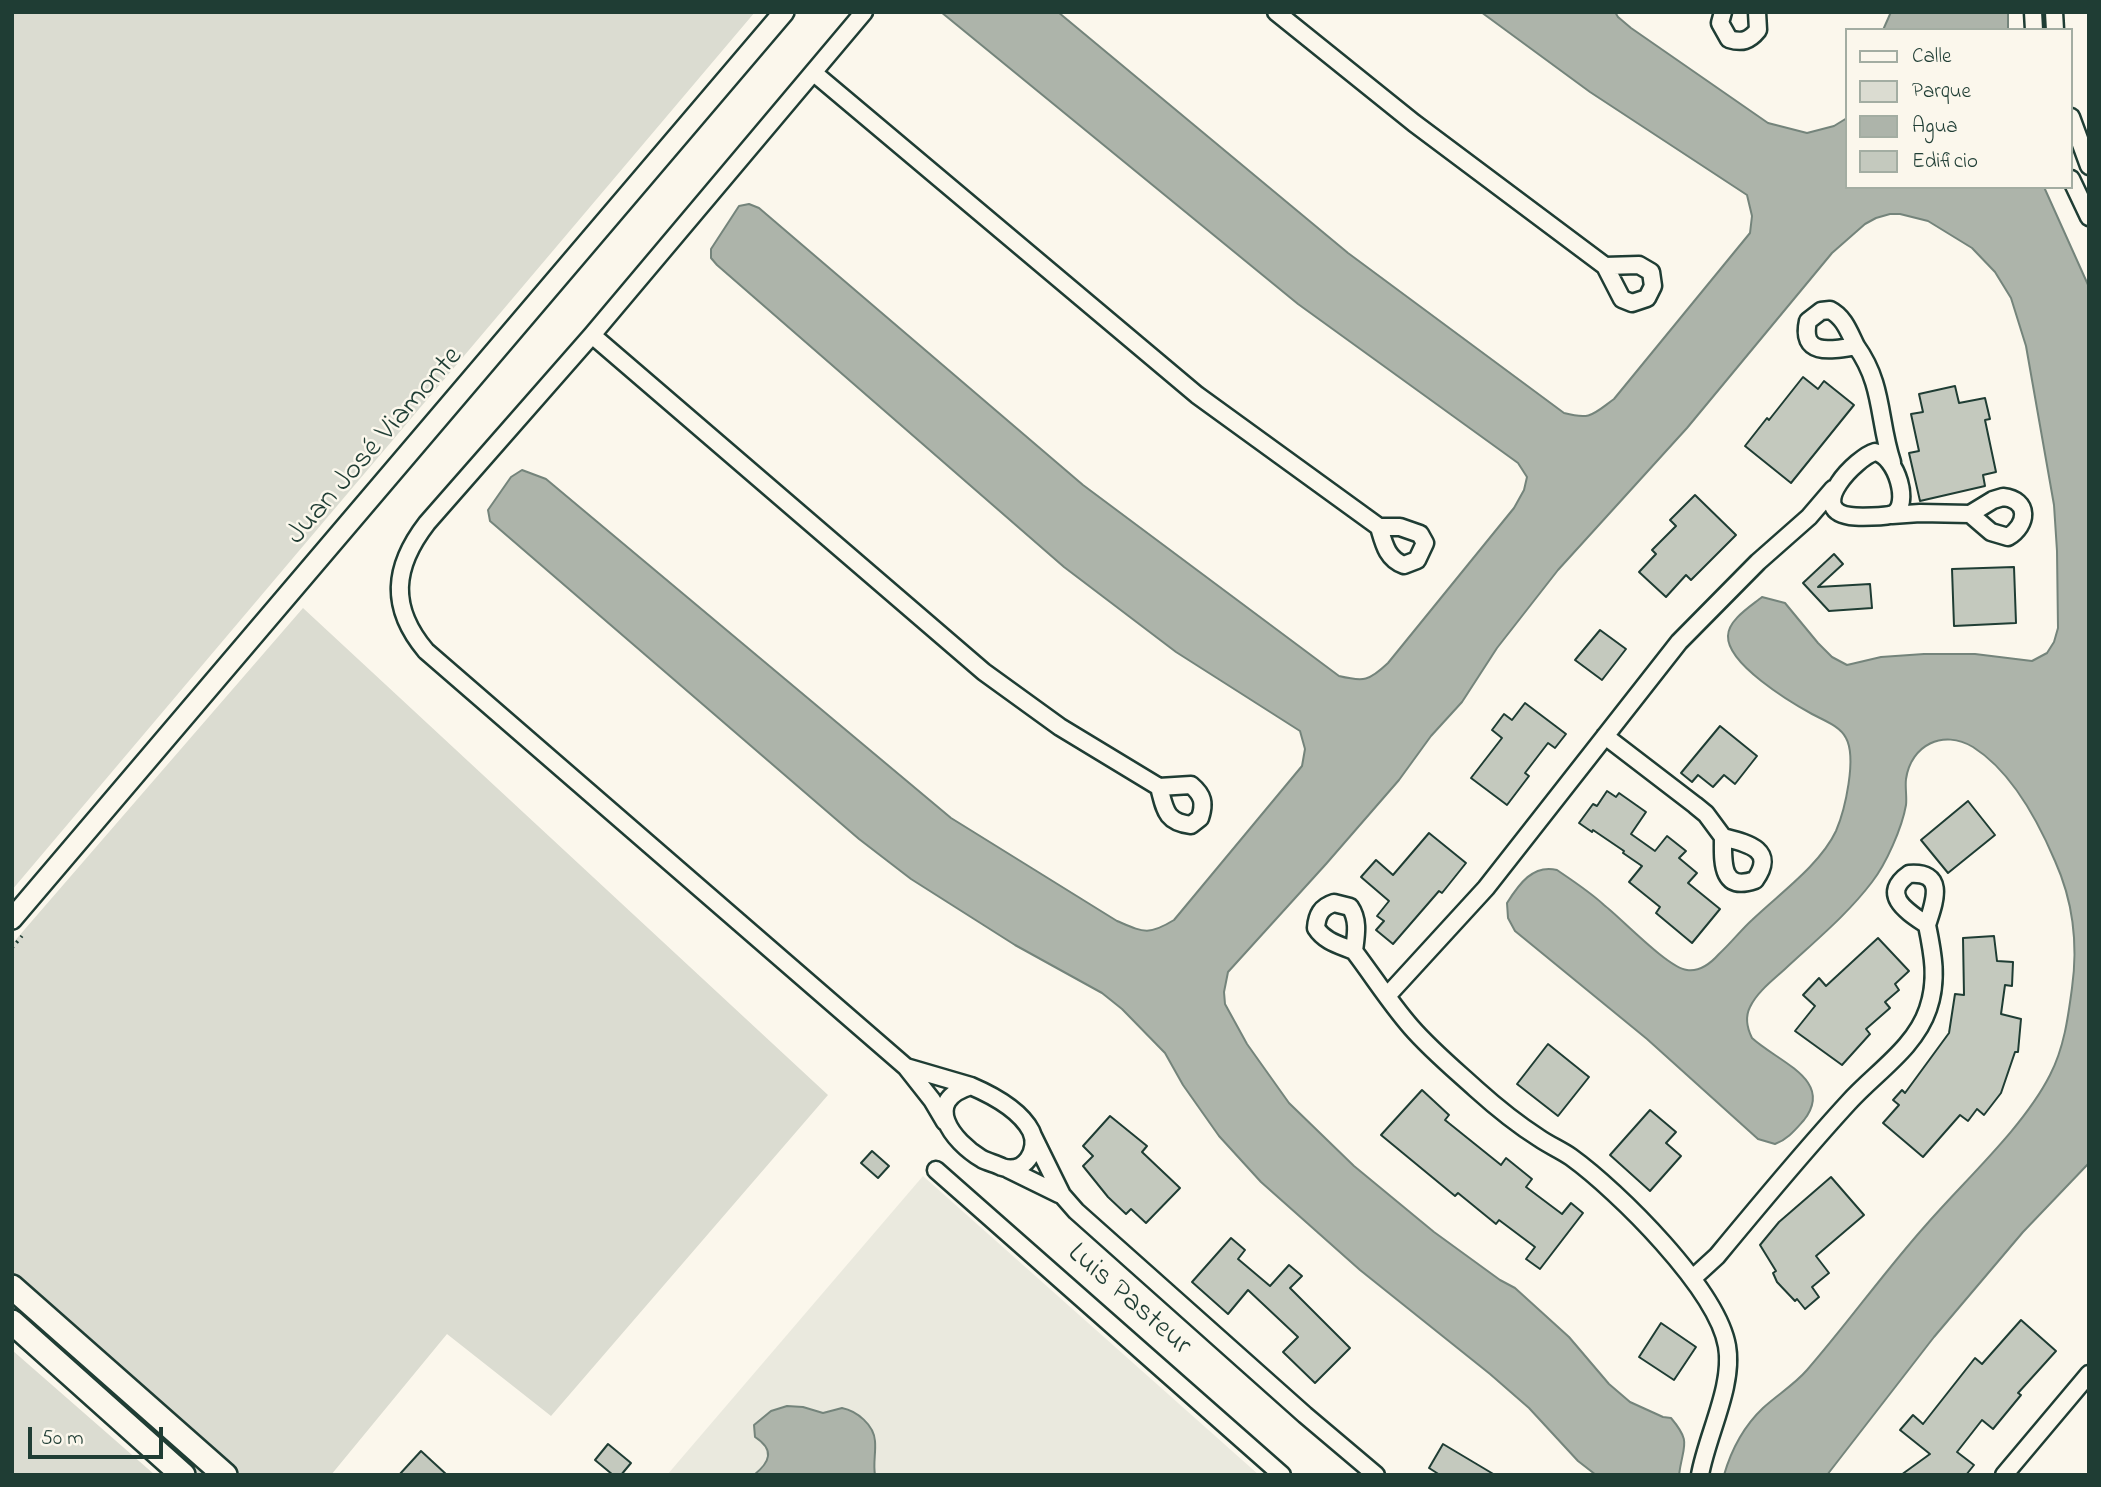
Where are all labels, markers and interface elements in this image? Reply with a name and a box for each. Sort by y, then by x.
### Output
legend [1846,28,2073,189]
text: Calle [1912,42,1951,72]
text: Parque [1912,77,1971,107]
text: Agua [1912,112,1958,142]
text: Edificio [1912,147,1978,177]
street label: Juan José Viamonte [280,340,472,554]
street label: Luis Pasteur [1058,1237,1198,1365]
scale bar [32,1414,166,1458]
text: 50 m [41,1424,84,1454]

